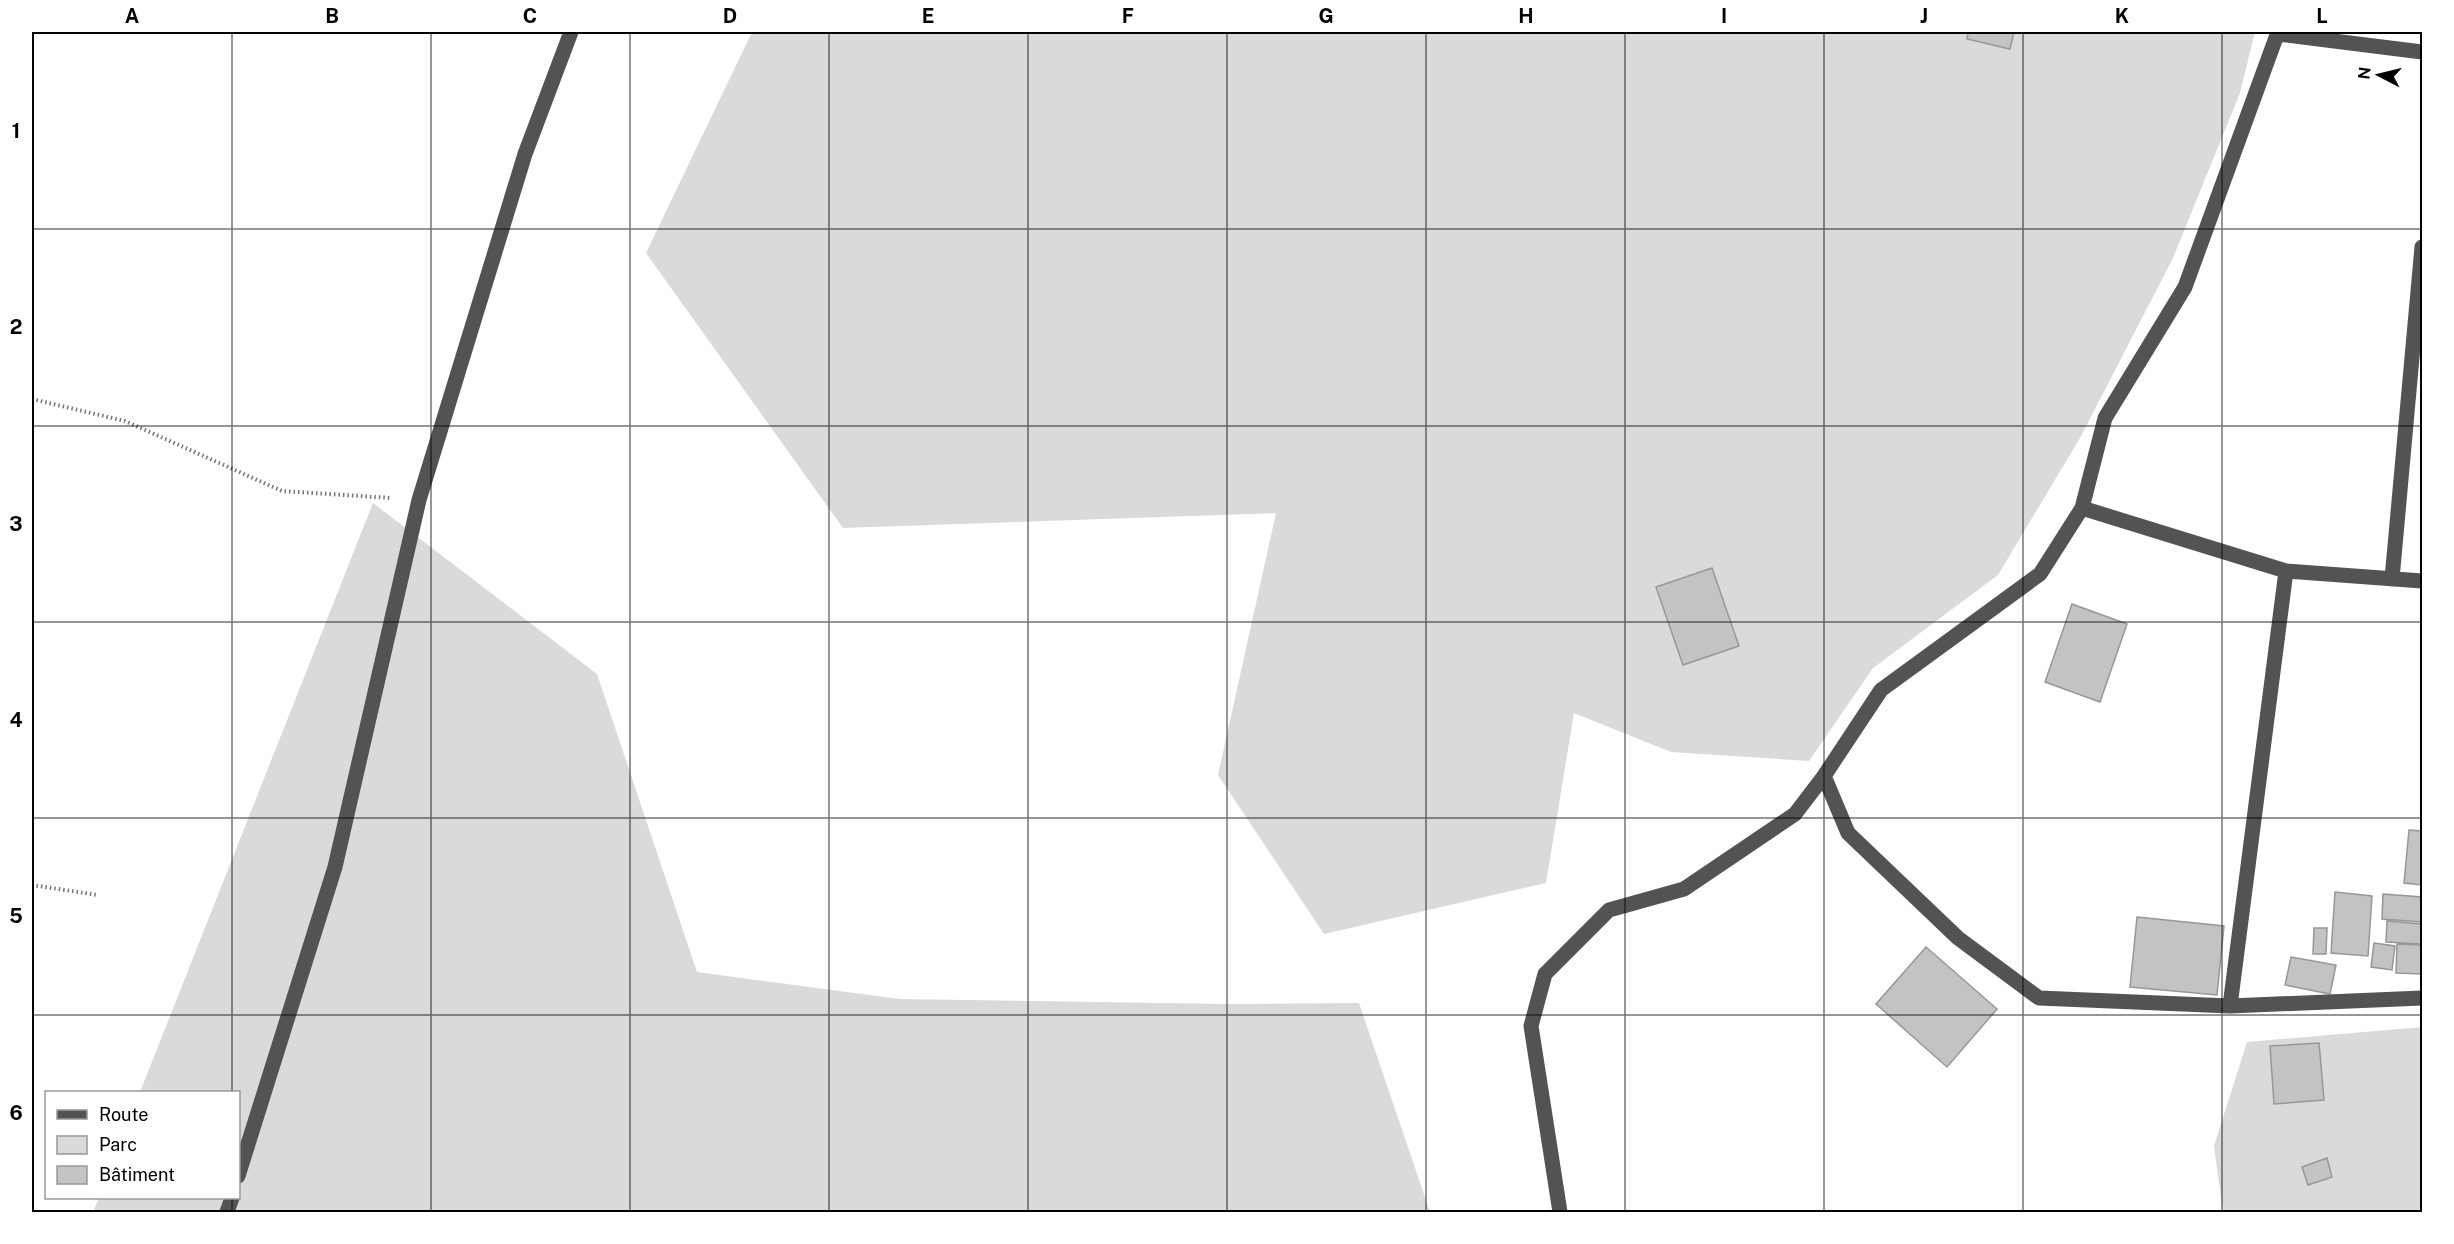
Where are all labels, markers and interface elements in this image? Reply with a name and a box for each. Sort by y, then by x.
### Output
text: A [125,4,139,28]
text: B [325,4,339,28]
text: C [523,4,537,28]
text: D [723,4,737,28]
text: E [922,4,934,28]
text: F [1122,4,1134,28]
text: G [1318,4,1334,28]
text: H [1518,4,1534,28]
text: I [1721,4,1727,28]
text: J [1920,4,1928,28]
text: K [2115,4,2129,28]
text: L [2316,4,2328,28]
north arrow [2349,45,2409,105]
text: N [2354,66,2375,81]
text: 1 [12,119,20,143]
text: 2 [10,315,22,339]
text: 3 [9,512,23,536]
text: 4 [9,708,23,732]
text: 5 [9,904,23,928]
legend [45,1091,240,1199]
text: 6 [9,1101,23,1125]
text: Route [99,1104,148,1125]
text: Parc [99,1134,137,1155]
text: Bâtiment [99,1164,175,1185]

